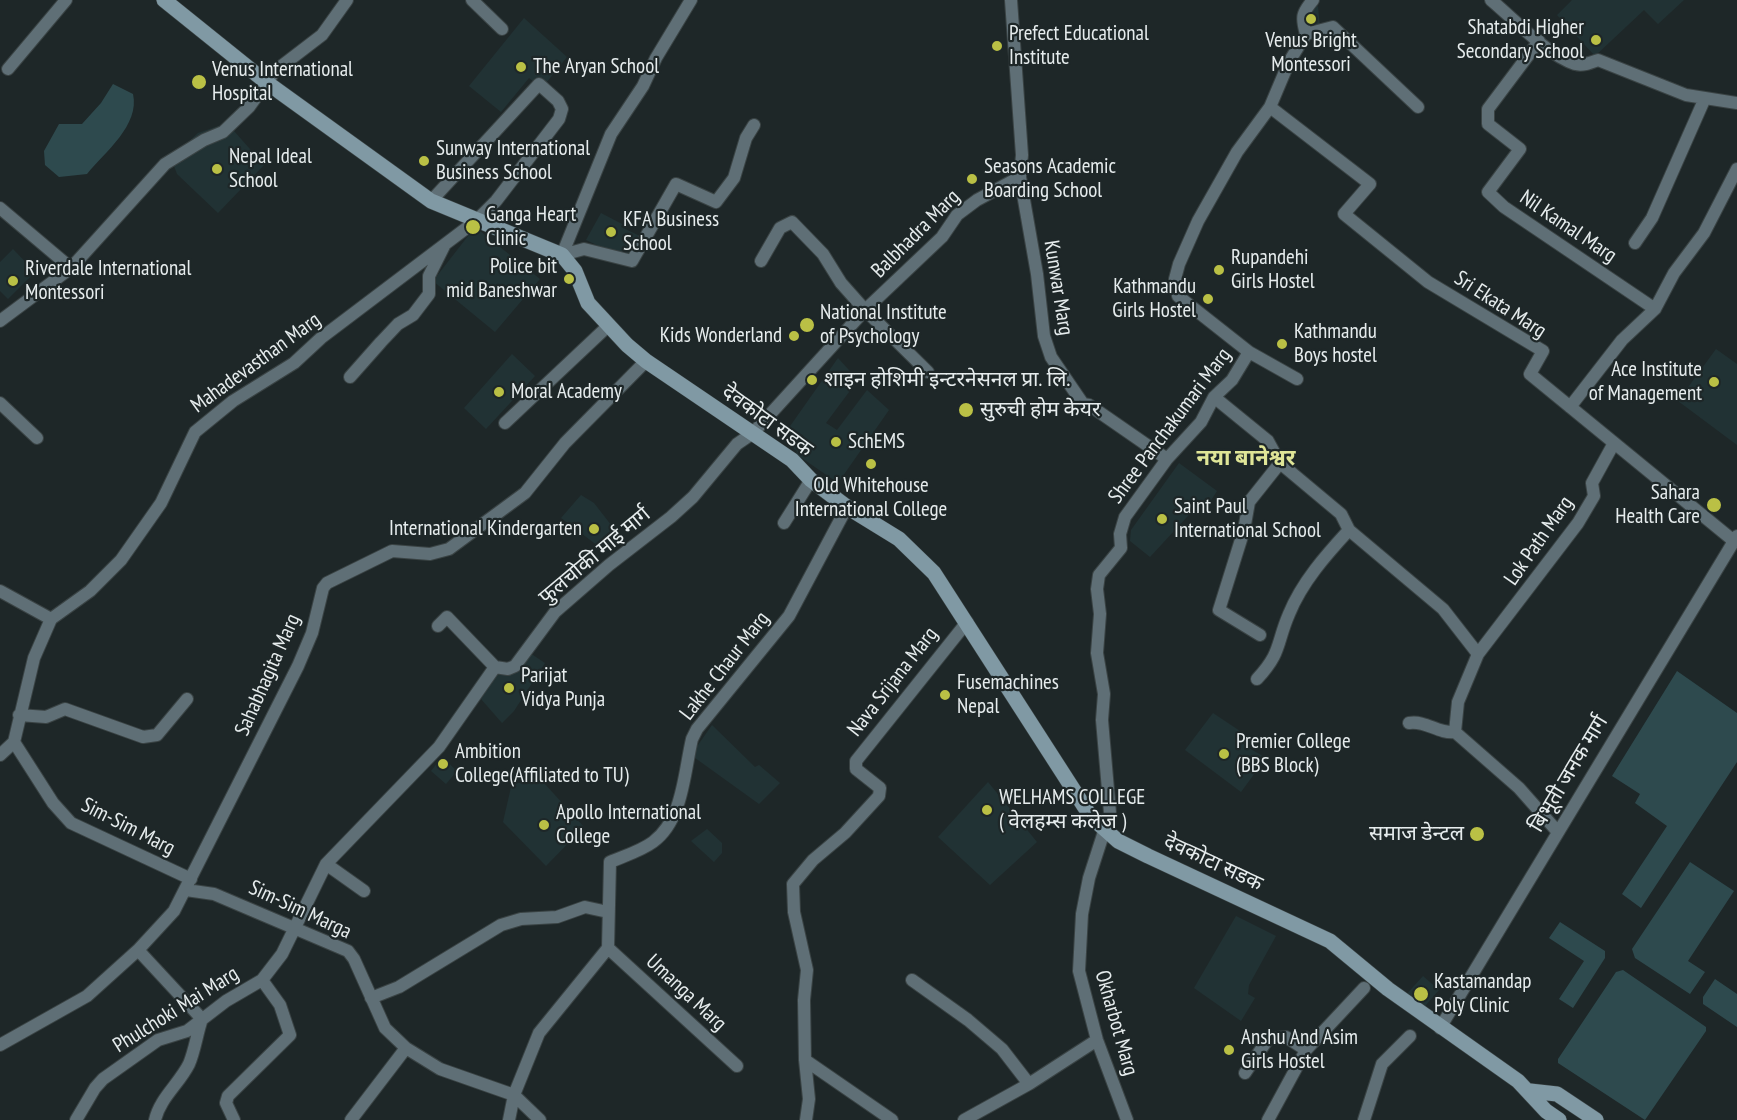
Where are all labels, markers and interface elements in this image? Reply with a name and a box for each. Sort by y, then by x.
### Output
marker: Venus Bright Montessori [1304,12,1318,26]
place label: Shatabdi Higher Secondary School [1457,15,1584,65]
place label: Prefect Educational Institute [1009,21,1149,71]
place label: Venus Bright Montessori [1265,28,1357,78]
marker: Shatabdi Higher Secondary School [1589,33,1603,47]
marker: Prefect Educational Institute [990,39,1004,53]
place label: The Aryan School [533,54,659,80]
place label: Venus International Hospital [212,57,353,107]
marker: The Aryan School [514,60,528,74]
marker: Venus International Hospital [190,73,208,91]
place label: Sunway International Business School [436,136,590,186]
place label: Nepal Ideal School [229,144,312,194]
marker: Sunway International Business School [417,154,431,168]
place label: Seasons Academic Boarding School [984,154,1116,204]
marker: Nepal Ideal School [210,162,224,176]
marker: Seasons Academic Boarding School [965,172,979,186]
street label: Balbhadra Marg [867,185,965,283]
street label: Nil Kamal Marg [1515,185,1621,269]
place label: Ganga Heart Clinic [486,202,576,252]
place label: KFA Business School [623,207,719,257]
marker: Ganga Heart Clinic [464,218,482,236]
marker: KFA Business School [604,225,618,239]
street label: Kunwar Marg [1038,239,1078,337]
place label: Rupandehi Girls Hostel [1231,245,1315,295]
place label: Police bit mid Baneshwar [446,254,557,304]
place label: Riverdale International Montessori [25,256,191,306]
marker: Rupandehi Girls Hostel [1212,263,1226,277]
street label: Sri Ekata Marg [1449,266,1551,344]
marker: Police bit mid Baneshwar [562,272,576,286]
marker: Riverdale International Montessori [6,274,20,288]
place label: Kathmandu Girls Hostel [1112,274,1196,324]
marker: Kathmandu Girls Hostel [1201,292,1215,306]
place label: National Institute of Psychology [820,300,947,350]
street label: Mahadevasthan Marg [186,307,326,419]
marker: National Institute of Psychology [798,316,816,334]
place label: Kathmandu Boys hostel [1294,319,1377,369]
place label: Kids Wonderland [660,323,782,349]
marker: Kids Wonderland [787,329,801,343]
marker: Kathmandu Boys hostel [1275,337,1289,351]
street label: Shree Panchakumari Marg [1103,343,1237,509]
place label: Ace Institute of Management [1589,357,1702,407]
place label: शाइन होशिमी इन्टरनेसनल प्रा. लि. [824,367,1070,393]
marker: शाइन होशिमी इन्टरनेसनल प्रा. लि. [805,373,819,387]
marker: Ace Institute of Management [1707,375,1721,389]
place label: Moral Academy [511,379,622,405]
street label: देवकोटा सडक [717,380,817,462]
marker: Moral Academy [492,385,506,399]
place label: सुरुची होम केयर [980,397,1100,423]
marker: सुरुची होम केयर [957,401,975,419]
place label: SchEMS [848,429,905,455]
marker: SchEMS [829,435,843,449]
district label: नया बानेश्वर [1197,446,1295,472]
marker: Old Whitehouse International College [864,457,878,471]
place label: Old Whitehouse International College [795,473,947,523]
place label: Sahara Health Care [1615,480,1700,530]
street label: Lok Path Marg [1499,492,1579,590]
place label: Saint Paul International School [1174,494,1321,544]
marker: Sahara Health Care [1705,496,1723,514]
street label: फुलचोकी माई मार्ग [534,502,656,610]
marker: Saint Paul International School [1155,512,1169,526]
place label: International Kindergarten [389,516,582,542]
marker: International Kindergarten [587,522,601,536]
street label: Lakhe Chaur Marg [675,607,775,725]
street label: Sahabhagita Marg [230,610,306,740]
street label: Nava Srijana Marg [843,622,943,742]
place label: Parijat Vidya Punja [521,663,605,713]
place label: Fusemachines Nepal [957,670,1059,720]
marker: Parijat Vidya Punja [502,681,516,695]
marker: Fusemachines Nepal [938,688,952,702]
street label: बिभूती जनक मार्ग [1524,711,1614,837]
place label: Premier College (BBS Block) [1236,729,1351,779]
place label: Ambition College(Affiliated to TU) [455,739,629,789]
marker: Premier College (BBS Block) [1217,747,1231,761]
marker: Ambition College(Affiliated to TU) [436,757,450,771]
place label: WELHAMS COLLEGE ( वेलहम्स कलेज ) [999,785,1145,835]
street label: Sim-Sim Marg [77,793,179,861]
place label: Apollo International College [556,800,701,850]
marker: WELHAMS COLLEGE ( वेलहम्स कलेज ) [980,803,994,817]
marker: Apollo International College [537,818,551,832]
place label: समाज डेन्टल [1369,821,1464,847]
marker: समाज डेन्टल [1468,825,1486,843]
street label: देवकोटा सडक [1159,829,1267,897]
street label: Sim-Sim Marga [245,875,355,945]
street label: Umanga Marg [641,949,731,1037]
street label: Phulchoki Mai Marg [109,961,243,1059]
street label: Okharbot Marg [1089,968,1143,1078]
place label: Kastamandap Poly Clinic [1434,969,1532,1019]
marker: Kastamandap Poly Clinic [1412,985,1430,1003]
place label: Anshu And Asim Girls Hostel [1241,1025,1358,1075]
marker: Anshu And Asim Girls Hostel [1222,1043,1236,1057]

